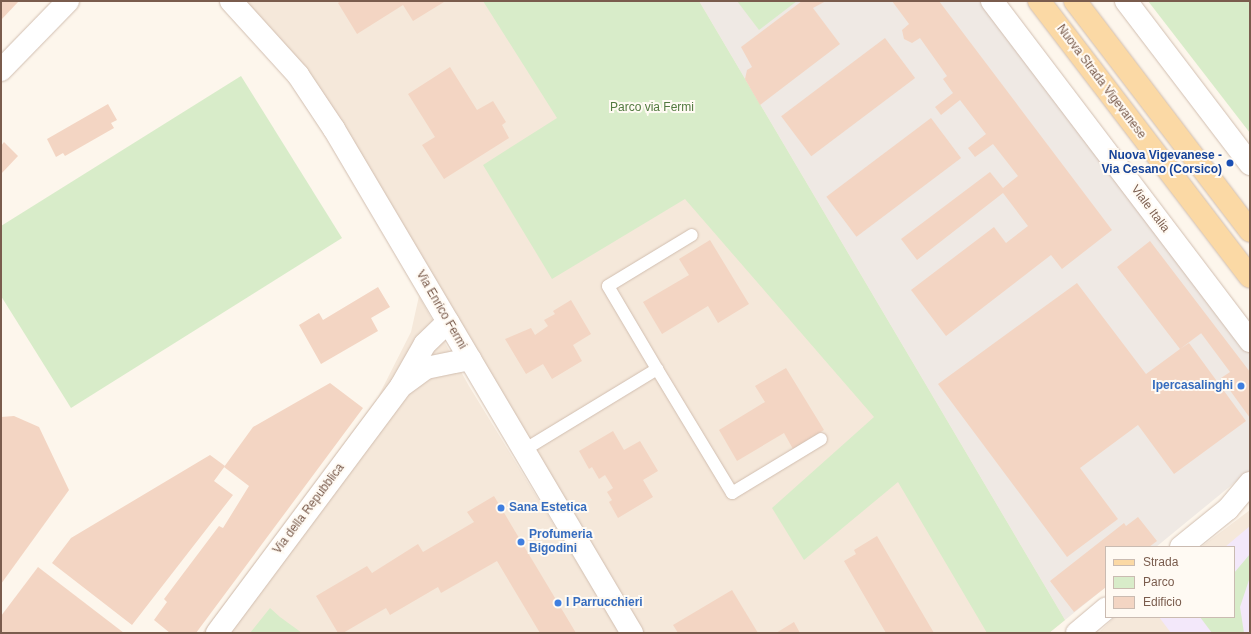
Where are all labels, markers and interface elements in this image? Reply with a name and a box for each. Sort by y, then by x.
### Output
street label: Nuova Strada Vigevanese [1053,22,1149,142]
park label: Parco via Fermi [610,101,694,115]
place label: Nuova Vigevanese - Via Cesano (Corsico) [1102,149,1222,177]
marker: Nuova Vigevanese - Via Cesano (Corsico) [1225,158,1235,168]
street label: Viale Italia [1128,183,1172,235]
street label: Via Enrico Fermi [413,268,469,352]
place label: Ipercasalinghi [1152,379,1233,393]
marker: Ipercasalinghi [1236,381,1246,391]
street label: Via della Repubblica [270,461,348,557]
place label: Sana Estetica [509,501,587,515]
marker: Sana Estetica [496,503,506,513]
place label: Profumeria Bigodini [529,528,592,556]
marker: Profumeria Bigodini [516,537,526,547]
legend [1105,546,1235,618]
text: Strada [1143,555,1178,569]
text: Parco [1143,575,1174,589]
text: Edificio [1143,595,1182,609]
place label: I Parrucchieri [566,596,643,610]
marker: I Parrucchieri [553,598,563,608]

